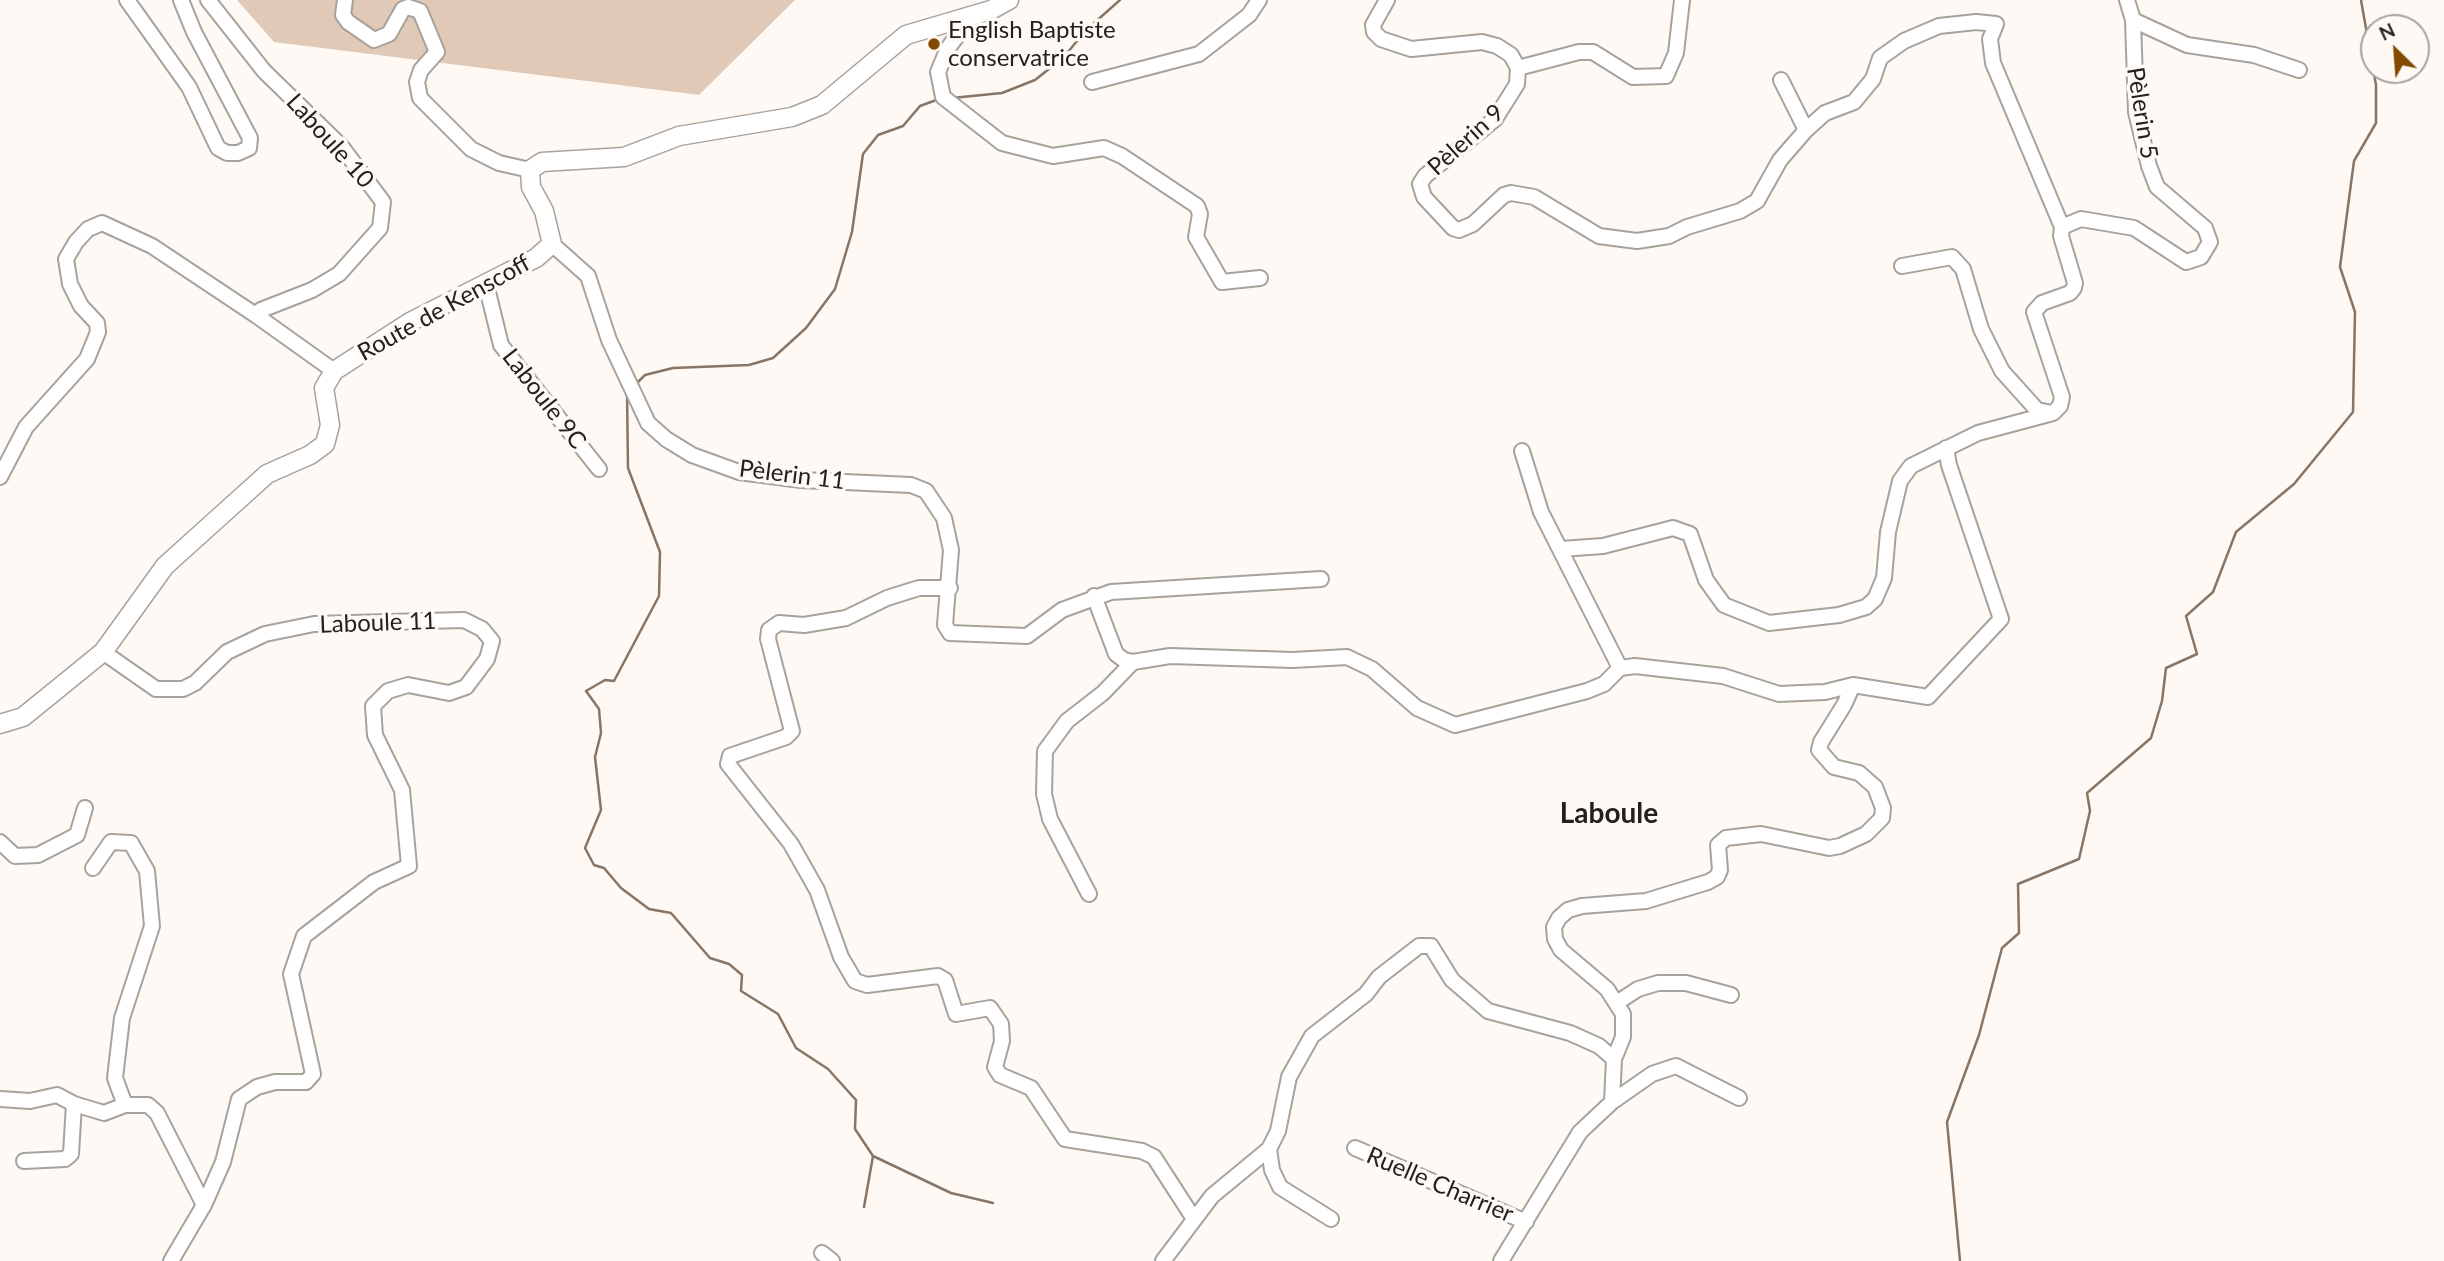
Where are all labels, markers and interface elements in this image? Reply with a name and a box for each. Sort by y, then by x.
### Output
north arrow [2360,14,2430,84]
place label: English Baptiste conservatrice [948,16,1116,72]
text: N [2375,18,2398,45]
marker: English Baptiste conservatrice [926,36,942,52]
street label: Pèlerin 5 [2121,65,2163,161]
street label: Laboule 10 [280,88,380,194]
street label: Pèlerin 9 [1422,98,1510,182]
street label: Route de Kenscoff [353,249,535,367]
street label: Laboule 9C [496,343,592,455]
street label: Pèlerin 11 [737,454,847,496]
street label: Laboule 11 [319,607,437,639]
district label: Laboule [1560,797,1658,831]
street label: Ruelle Charrier [1362,1141,1518,1229]

